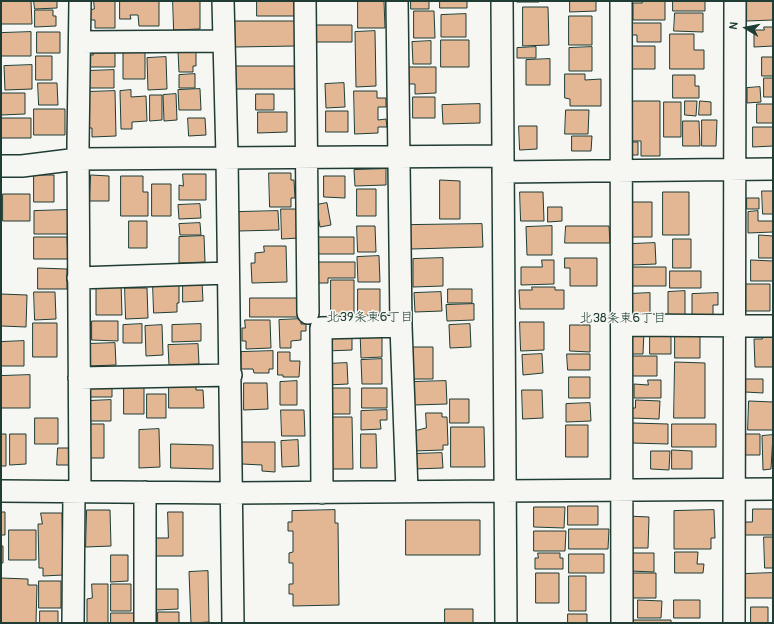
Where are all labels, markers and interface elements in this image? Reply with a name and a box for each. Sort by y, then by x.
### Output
north arrow [726,8,766,48]
text: N [727,21,741,31]
district label: 北39条東6丁目 [327,310,413,326]
district label: 北38条東6丁目 [580,311,666,327]

